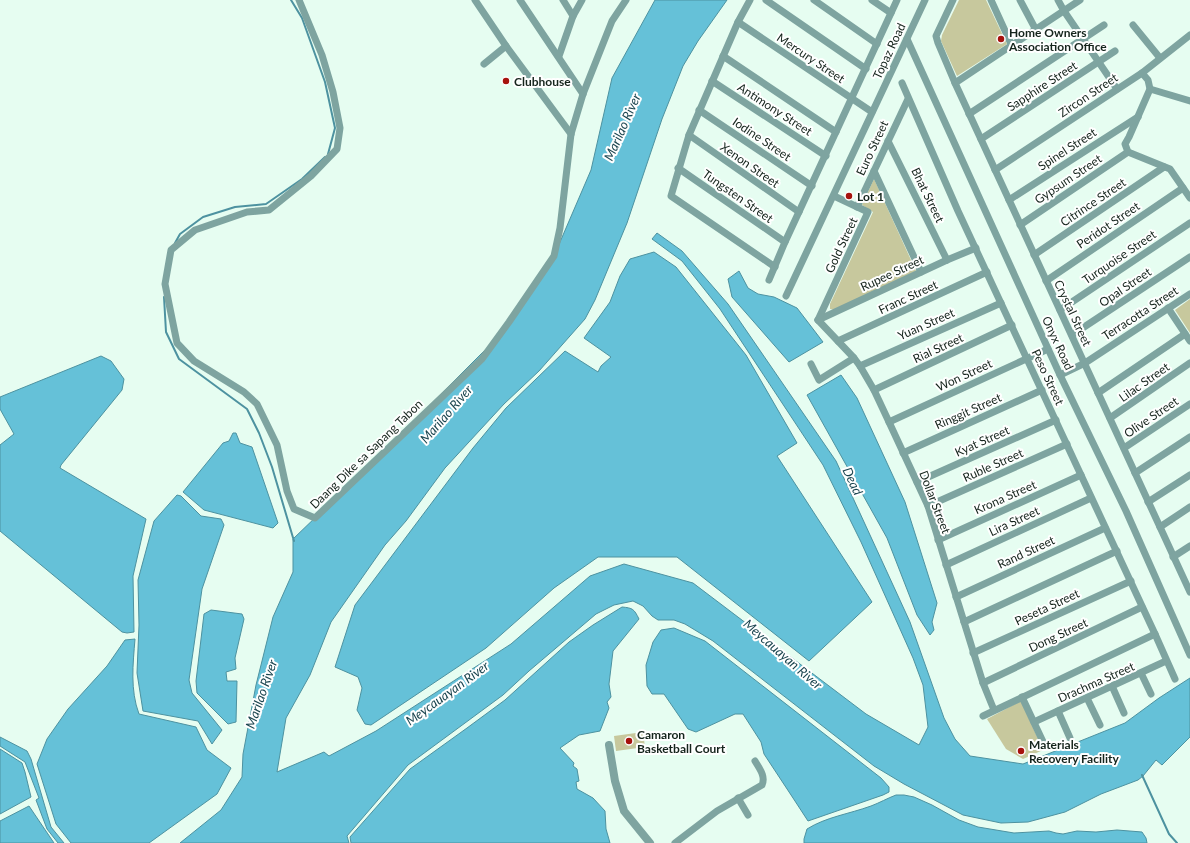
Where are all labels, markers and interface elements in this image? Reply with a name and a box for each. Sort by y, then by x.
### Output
street label: Topaz Road [869,21,909,81]
place label: Home Owners Association Office [1008,25,1107,54]
street label: Mercury Street [774,30,848,87]
marker: Home Owners Association Office [996,34,1006,44]
street label: Sapphire Street [1004,57,1080,114]
street label: Zircon Street [1056,69,1121,120]
place label: Clubhouse [514,74,571,89]
marker: Clubhouse [501,76,511,86]
street label: Antimony Street [735,79,816,139]
water label: Marilao River [600,91,644,163]
street label: Iodine Street [730,114,795,164]
street label: Euro Street [853,117,892,178]
street label: Spinel Street [1035,124,1100,173]
street label: Xenon Street [718,139,783,191]
street label: Gypsum Street [1032,151,1105,207]
street label: Bhat Street [908,165,948,226]
street label: Tungsten Street [700,166,777,226]
street label: Citrince Street [1057,174,1129,229]
place label: Lot 1 [857,189,884,204]
marker: Lot 1 [844,191,854,201]
street label: Peridot Street [1074,198,1143,252]
street label: Gold Street [822,214,861,275]
street label: Turquoise Street [1079,226,1159,287]
street label: Rupee Street [858,252,927,294]
street label: Opal Street [1096,264,1155,310]
street label: Franc Street [876,276,941,317]
street label: Crystal Street [1051,277,1095,349]
street label: Terracotta Street [1099,282,1181,343]
street label: Yuan Street [895,305,957,343]
street label: Onyx Road [1039,314,1077,372]
street label: Rial Street [910,330,966,366]
street label: Peso Street [1029,347,1068,408]
street label: Won Street [934,355,995,394]
street label: Lilac Street [1116,359,1173,405]
water label: Marilao River [416,381,476,446]
street label: Ringgit Street [932,389,1004,432]
street label: Olive Street [1121,393,1182,441]
street label: Daang Dike sa Sapang Tabon [307,396,425,512]
street label: Kyat Street [952,422,1012,460]
street label: Ruble Street [960,445,1026,485]
water label: Dead [840,465,866,498]
street label: Dollar Street [916,468,954,536]
street label: Krona Street [972,476,1039,517]
street label: Lira Street [986,503,1042,539]
street label: Rand Street [995,532,1058,572]
street label: Peseta Street [1012,585,1082,629]
street label: Dong Street [1026,615,1091,655]
water label: Meycauayan River [740,616,826,693]
water label: Marilao River [242,657,280,730]
water label: Meycauayan River [402,657,492,729]
street label: Drachma Street [1055,658,1137,706]
place label: Camaron Basketball Court [637,727,726,756]
marker: Camaron Basketball Court [624,736,634,746]
place label: Materials Recovery Facility [1029,737,1119,766]
marker: Materials Recovery Facility [1016,746,1026,756]

